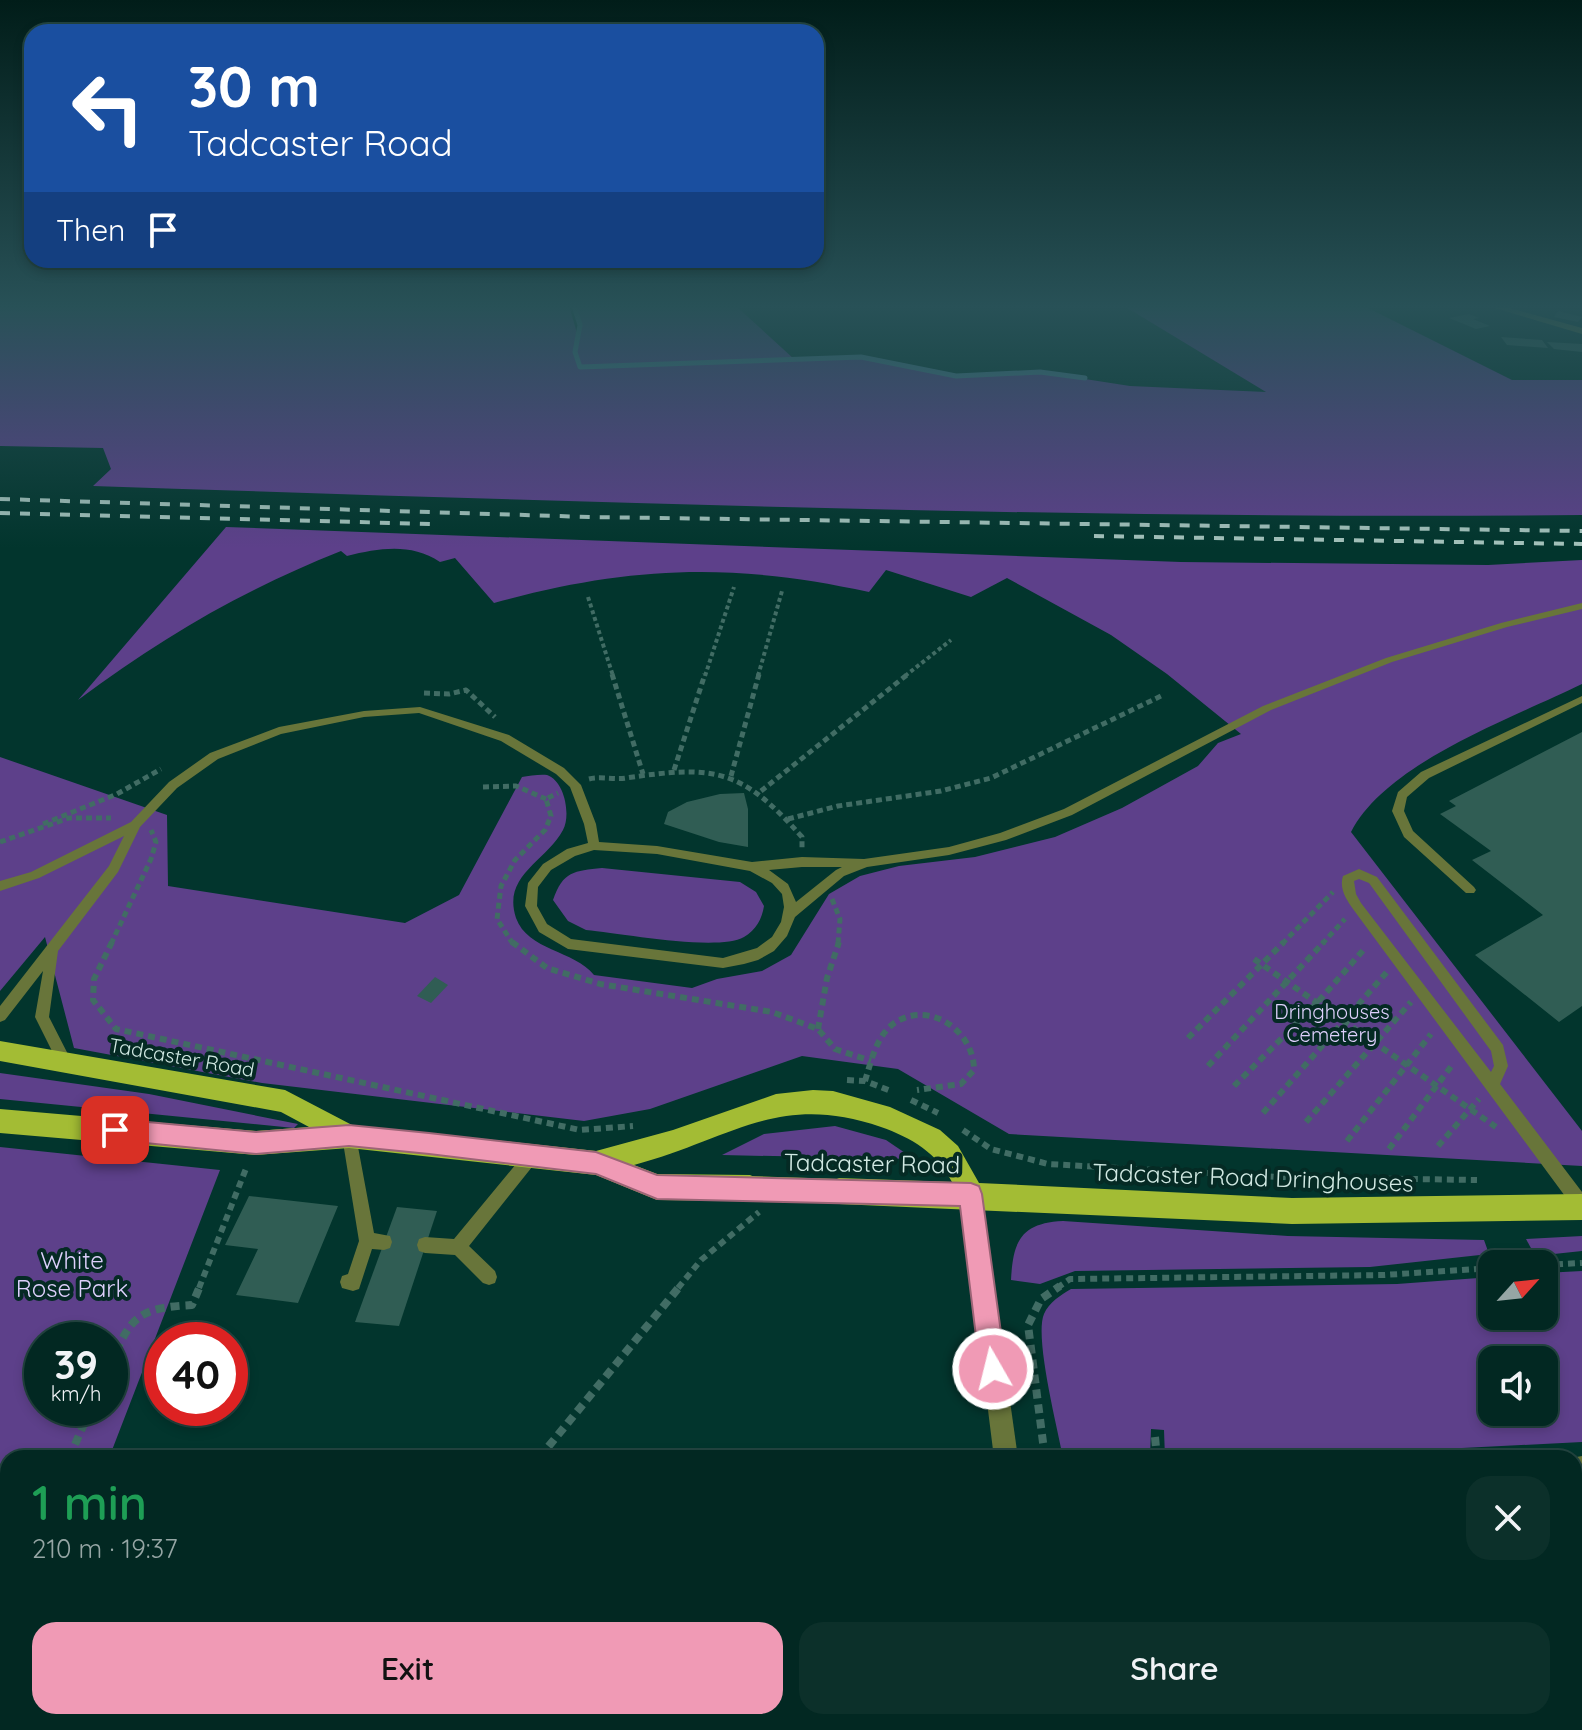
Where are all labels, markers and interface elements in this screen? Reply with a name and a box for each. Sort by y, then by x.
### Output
text: 30 m [188,51,320,121]
icon: left [56,56,160,160]
text: Tadcaster Road [188,120,453,165]
icon: arrive [141,208,185,252]
text: Then [56,211,125,249]
park label: Dringhouses Cemetery [1274,999,1390,1047]
street label: Tadcaster Road [107,1032,257,1082]
pin [81,1096,149,1164]
icon: arrive [93,1108,137,1152]
street label: Tadcaster Road [784,1146,960,1180]
street label: Tadcaster Road Dringhouses [1092,1156,1414,1198]
park label: White Rose Park [16,1245,128,1303]
north arrow [1478,1250,1558,1330]
map controls [1478,1250,1558,1426]
speed limit sign: 40 [144,1322,248,1426]
position arrow [951,1327,1035,1411]
text: 39 [54,1339,98,1389]
button: sound [1478,1346,1558,1426]
text: km/h [51,1381,101,1406]
text: 1 min [32,1472,147,1532]
button: close [1466,1476,1550,1560]
text: 210 m · 19:37 [32,1532,178,1565]
button: Exit [32,1622,783,1714]
button: Share [799,1622,1550,1714]

